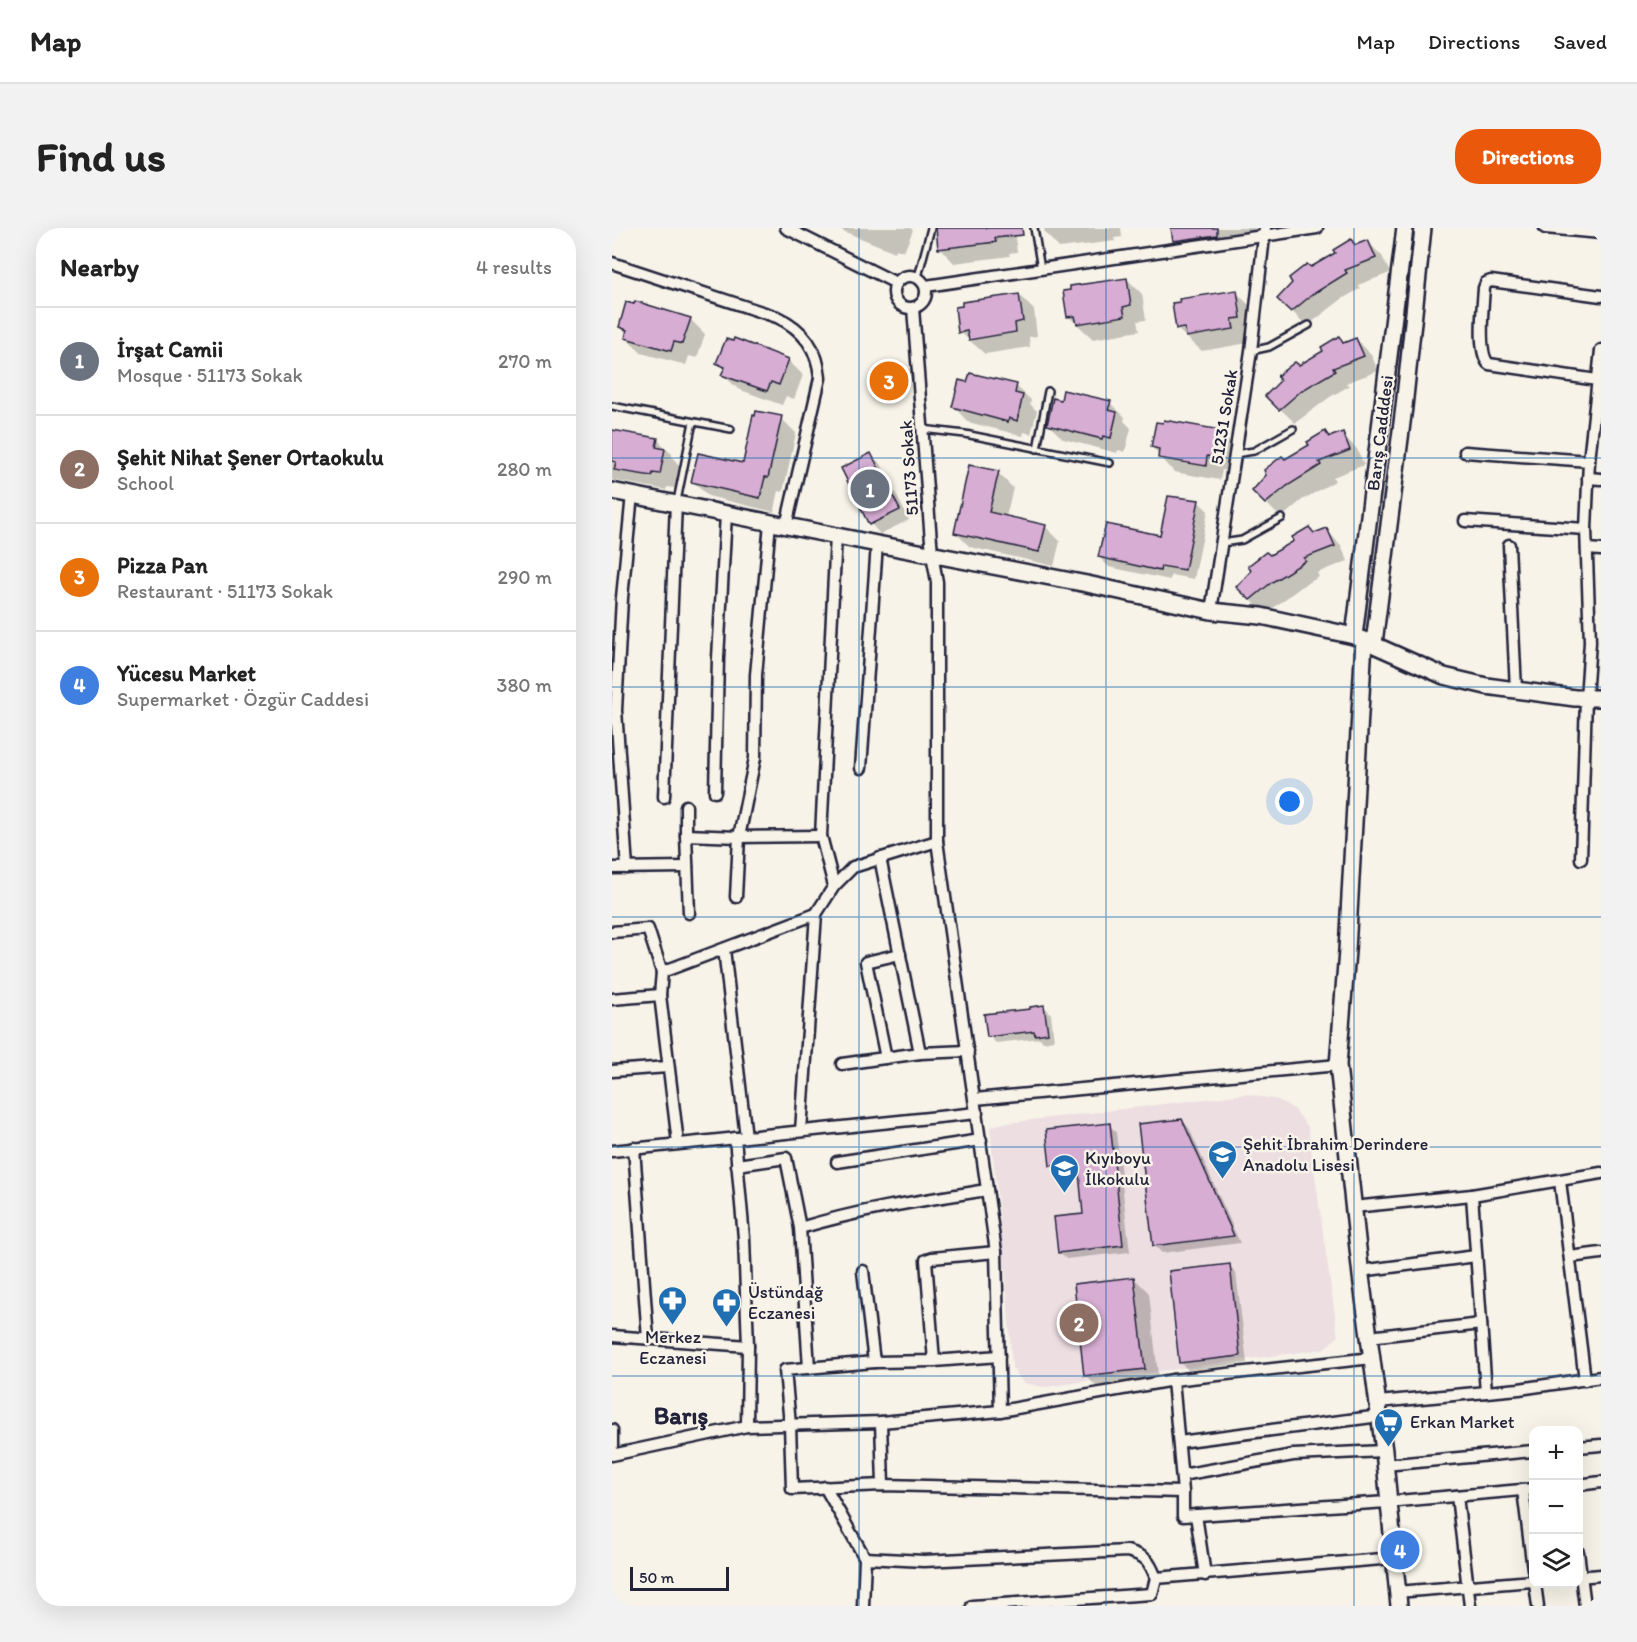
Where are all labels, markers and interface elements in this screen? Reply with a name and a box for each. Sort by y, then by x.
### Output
text: Map [30,24,81,58]
text: Map [1357,29,1395,54]
text: Directions [1428,29,1520,54]
text: Saved [1553,29,1607,54]
button: Directions [1455,129,1601,184]
text: Find us [36,131,166,182]
text: Nearby [60,251,139,283]
text: 4 results [476,255,552,279]
text: İrşat Camii [117,336,223,363]
text: 1 [75,349,84,373]
text: 270 m [498,349,552,373]
pin: 3 [870,358,908,404]
text: Mosque · 51173 Sokak [117,363,303,387]
street label: 51231 Sokak [1206,368,1242,466]
street label: Barış Cadddesi [1362,374,1398,492]
street label: 51173 Sokak [895,420,923,516]
text: Şehit Nihat Şener Ortaokulu [117,444,384,471]
text: 2 [74,457,85,481]
text: 280 m [497,457,552,481]
pin: 1 [850,466,890,512]
text: School [117,471,174,495]
text: Pizza Pan [117,552,208,579]
text: 3 [74,565,85,589]
text: 290 m [497,565,552,589]
text: Restaurant · 51173 Sokak [117,579,333,603]
text: Yücesu Market [117,660,256,687]
text: 4 [73,673,86,697]
text: 380 m [497,673,552,697]
text: Supermarket · Özgür Caddesi [117,687,369,711]
your location [1275,787,1304,816]
place label: Şehit İbrahim Derindere Anadolu Lisesi [1243,1133,1428,1176]
school or university icon: Şehit İbrahim Derindere Anadolu Lisesi [1206,1138,1238,1180]
place label: Kıyıboyu İlkokulu [1085,1147,1151,1190]
school or university icon: Kıyıboyu İlkokulu [1048,1152,1080,1194]
place label: Üstündağ Eczanesi [748,1281,824,1324]
pharmacy icon: Merkez Eczanesi [657,1284,689,1326]
pharmacy icon: Üstündağ Eczanesi [711,1286,743,1328]
pin: 2 [1060,1300,1098,1346]
place label: Merkez Eczanesi [639,1326,707,1369]
district label: Barış [654,1401,708,1431]
supermarket icon: Erkan Market [1373,1406,1405,1448]
place label: Erkan Market [1410,1411,1515,1433]
map controls [1529,1426,1583,1588]
button: + [1529,1426,1583,1480]
button: − [1529,1480,1583,1534]
pin: 4 [1380,1528,1420,1572]
button: layers [1529,1534,1583,1588]
scale bar [630,1564,729,1592]
text: 50 m [639,1568,674,1587]

